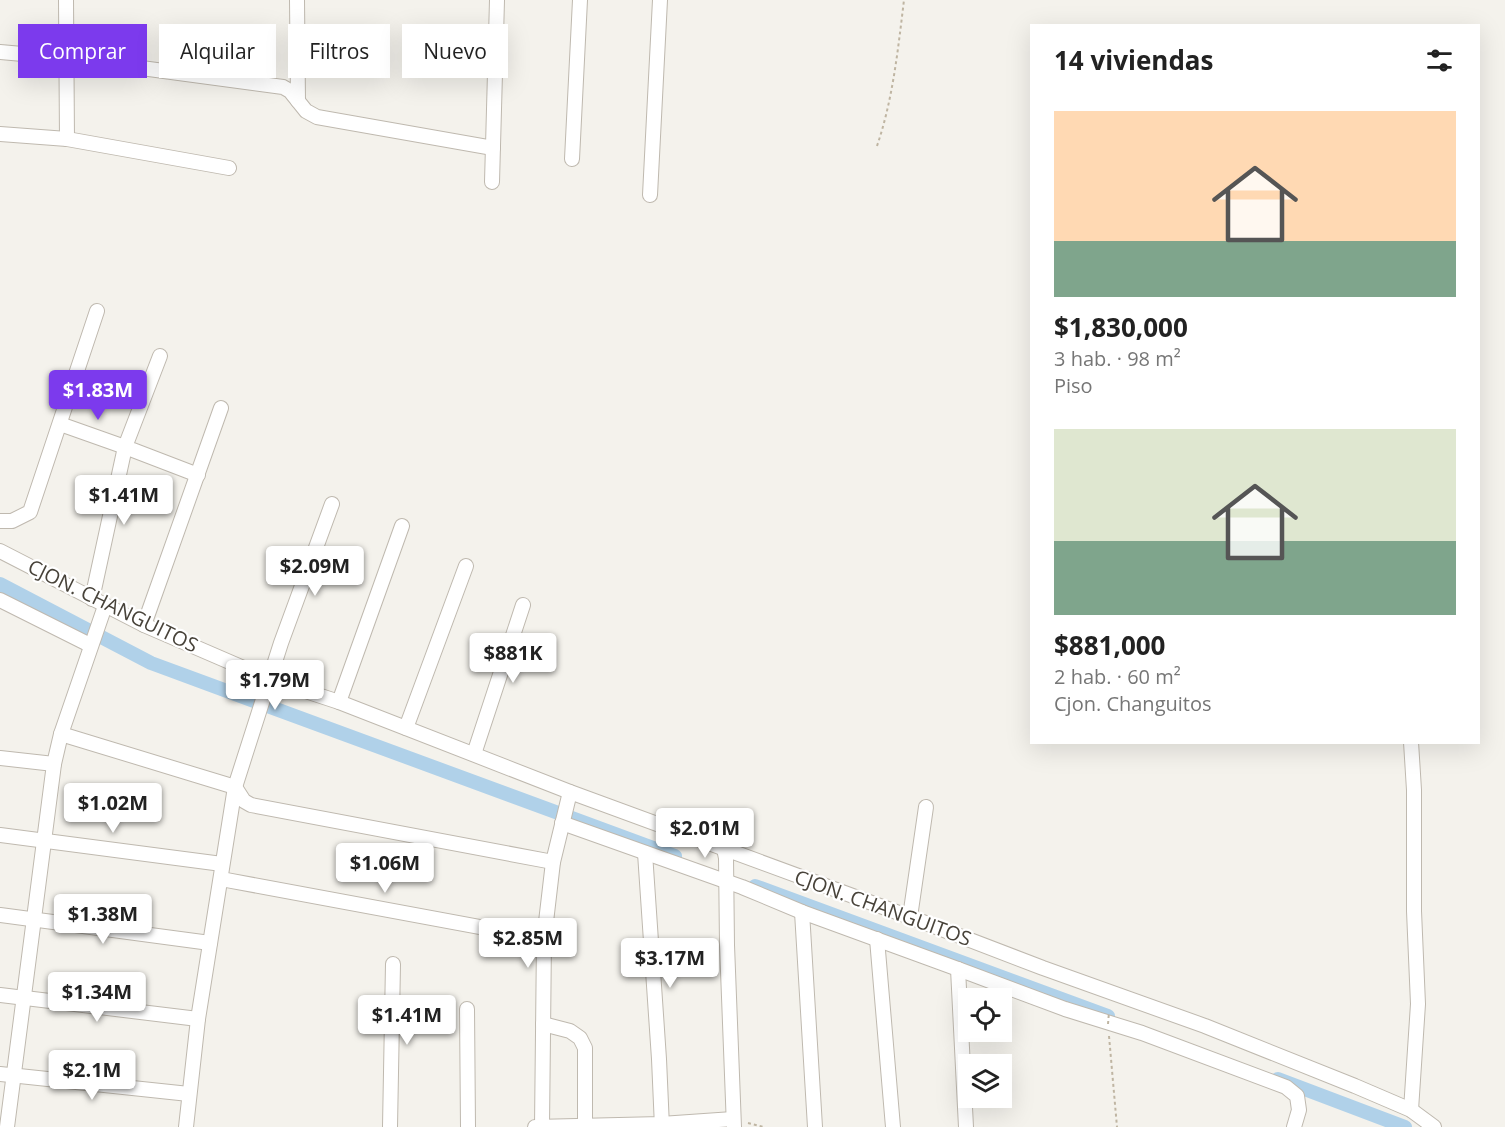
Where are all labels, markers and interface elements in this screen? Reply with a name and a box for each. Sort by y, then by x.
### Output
chip: Comprar [18,24,147,78]
chip: Alquilar [159,24,276,78]
chip: Filtros [288,24,390,78]
chip: Nuevo [402,24,508,78]
text: 14 viviendas [1054,42,1213,78]
icon: filters [1423,44,1456,77]
icon: home [1201,150,1309,258]
text: $1,830,000 [1054,309,1188,345]
text: 3 hab. · 98 m² [1054,345,1181,372]
pin: $1.83M [49,370,147,421]
text: Piso [1054,372,1093,399]
text: $1.83M [63,376,133,403]
icon: home [1201,468,1309,576]
pin: $1.41M [75,475,173,526]
text: $1.41M [89,481,159,508]
pin: $2.09M [266,546,364,597]
text: $2.09M [280,552,350,579]
street label: CJON. CHANGUITOS [24,553,203,659]
text: $881,000 [1054,627,1165,663]
pin: $881K [471,633,555,684]
text: $881K [483,639,543,666]
pin: $1.79M [226,660,324,711]
text: 2 hab. · 60 m² [1054,663,1181,690]
text: $1.79M [240,666,310,693]
text: Cjon. Changuitos [1054,690,1212,717]
pin: $1.02M [64,783,162,834]
text: $1.02M [78,789,148,816]
pin: $2.01M [656,808,754,859]
text: $2.01M [670,814,740,841]
pin: $1.06M [336,843,434,894]
text: $1.06M [350,849,420,876]
street label: CJON. CHANGUITOS [791,863,975,952]
pin: $1.38M [54,894,152,945]
text: $1.38M [68,900,138,927]
pin: $2.85M [479,918,577,969]
text: $2.85M [493,924,563,951]
pin: $3.17M [621,938,719,989]
text: $3.17M [635,944,705,971]
pin: $1.34M [48,972,146,1023]
text: $1.34M [62,978,132,1005]
map controls [958,988,1012,1108]
button: locate [958,988,1012,1042]
pin: $1.41M [358,995,456,1046]
text: $1.41M [372,1001,442,1028]
pin: $2.1M [50,1050,134,1101]
button: layers [958,1054,1012,1108]
text: $2.1M [63,1056,121,1083]

